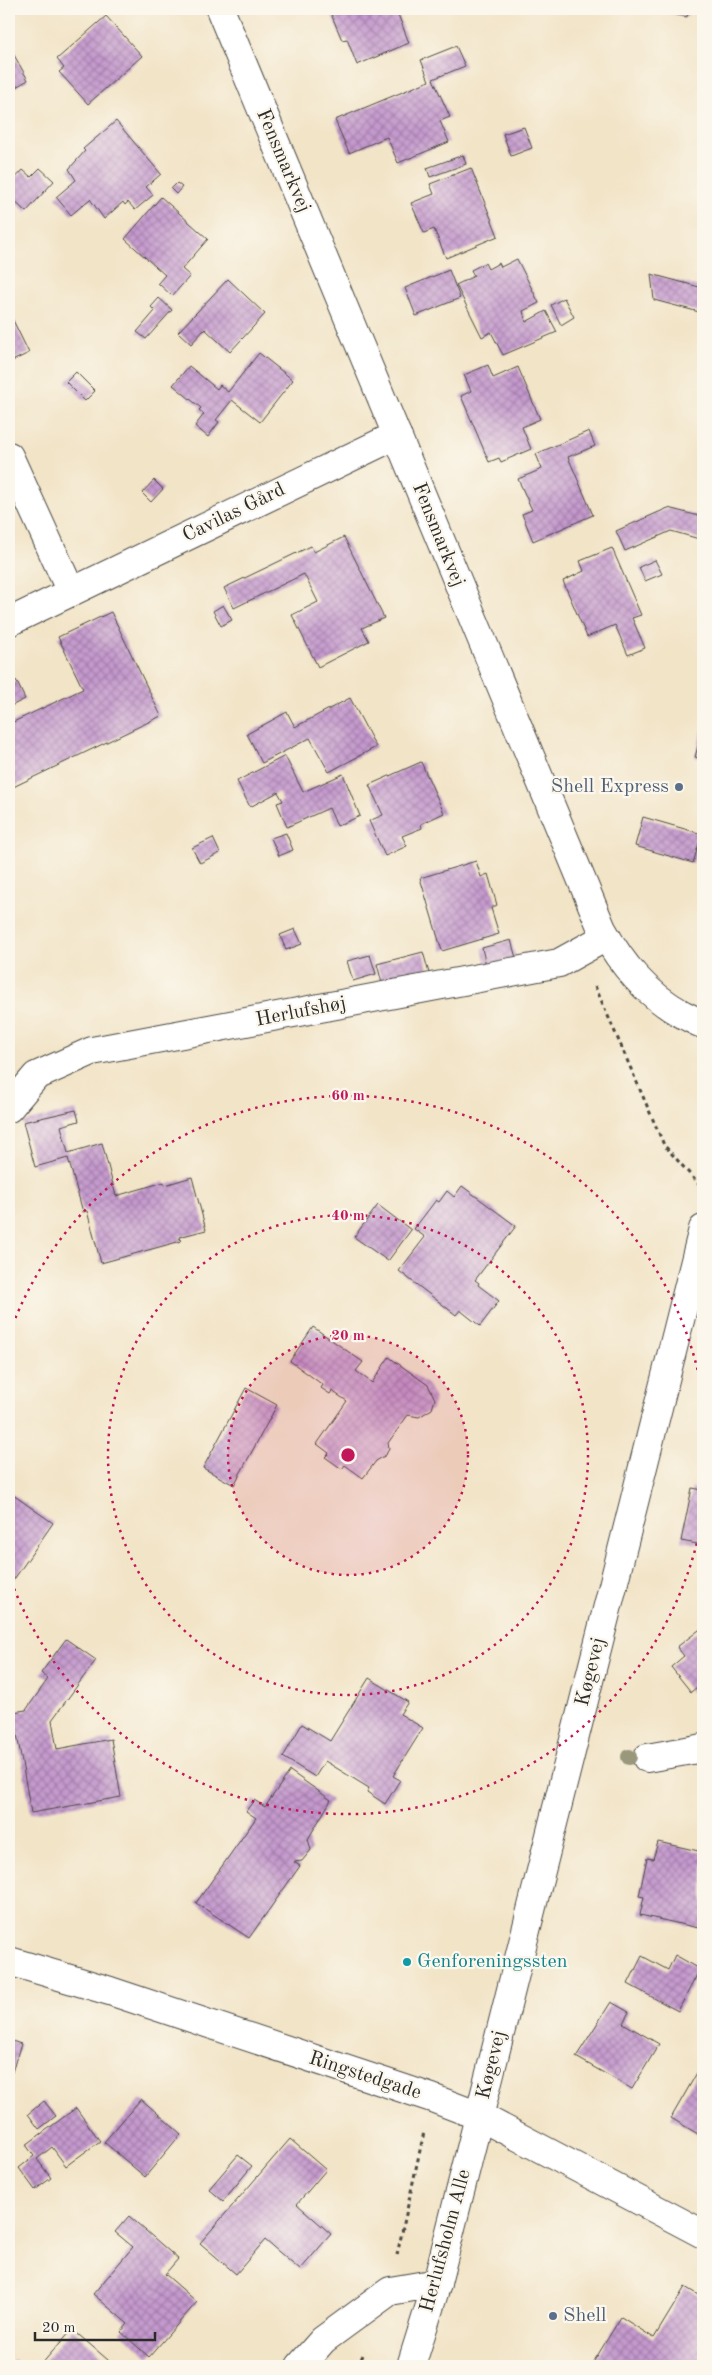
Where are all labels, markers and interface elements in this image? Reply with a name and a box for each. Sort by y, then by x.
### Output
street label: Fensmarkvej [252,106,314,216]
street label: Cavilas Gård [180,480,288,546]
street label: Fensmarkvej [408,480,468,590]
place label: Shell Express [551,777,669,797]
marker: Shell Express [673,781,685,793]
street label: Herlufshøj [254,993,348,1031]
text: 60 m [331,1089,365,1104]
text: 40 m [331,1209,365,1224]
text: 20 m [331,1329,365,1344]
centre of rings [339,1446,357,1464]
street label: Køgevej [573,1635,609,1709]
place label: Genforeningssten [417,1952,568,1972]
marker: Genforeningssten [401,1956,413,1968]
street label: Køgevej [474,2028,510,2102]
street label: Ringstedgade [306,2048,424,2104]
street label: Herlufsholm Alle [417,2167,475,2315]
place label: Shell [563,2306,606,2326]
scale bar [35,2310,155,2342]
marker: Shell [547,2310,559,2322]
text: 20 m [42,2321,76,2336]

